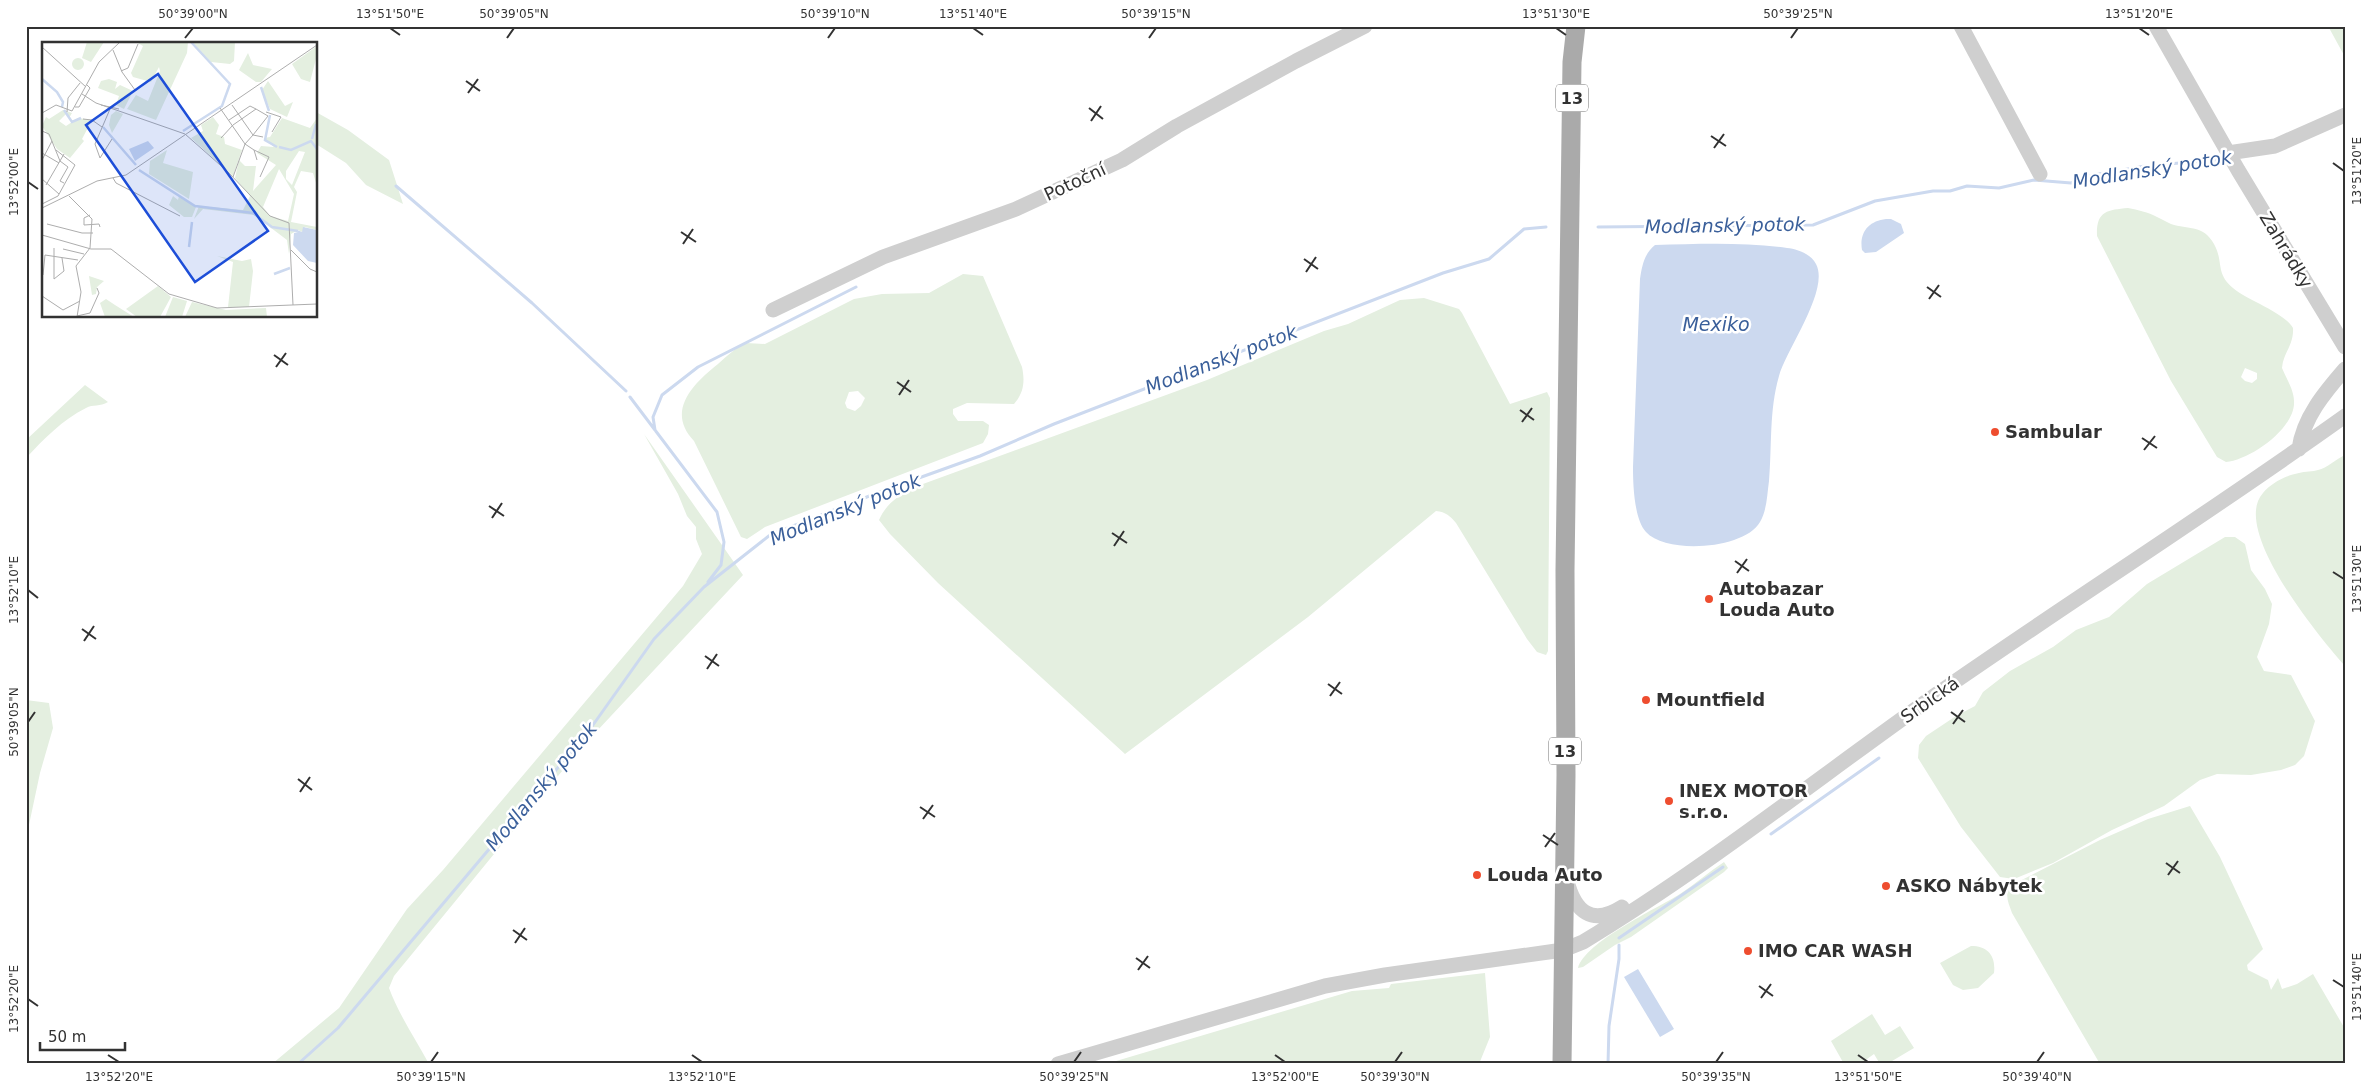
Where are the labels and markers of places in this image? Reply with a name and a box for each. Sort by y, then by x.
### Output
place label: Sambular [2005,421,2102,442]
marker: Sambular [1989,426,2001,438]
place label: Autobazar Louda Auto [1719,578,1835,620]
marker: Autobazar Louda Auto [1703,593,1715,605]
place label: Mountfield [1656,689,1765,710]
marker: Mountfield [1640,694,1652,706]
place label: INEX MOTOR s.r.o. [1679,780,1808,822]
marker: INEX MOTOR s.r.o. [1663,795,1675,807]
place label: Louda Auto [1487,864,1603,885]
marker: Louda Auto [1471,869,1483,881]
place label: ASKO Nábytek [1896,875,2043,896]
marker: ASKO Nábytek [1880,880,1892,892]
place label: IMO CAR WASH [1758,940,1912,961]
marker: IMO CAR WASH [1742,945,1754,957]

